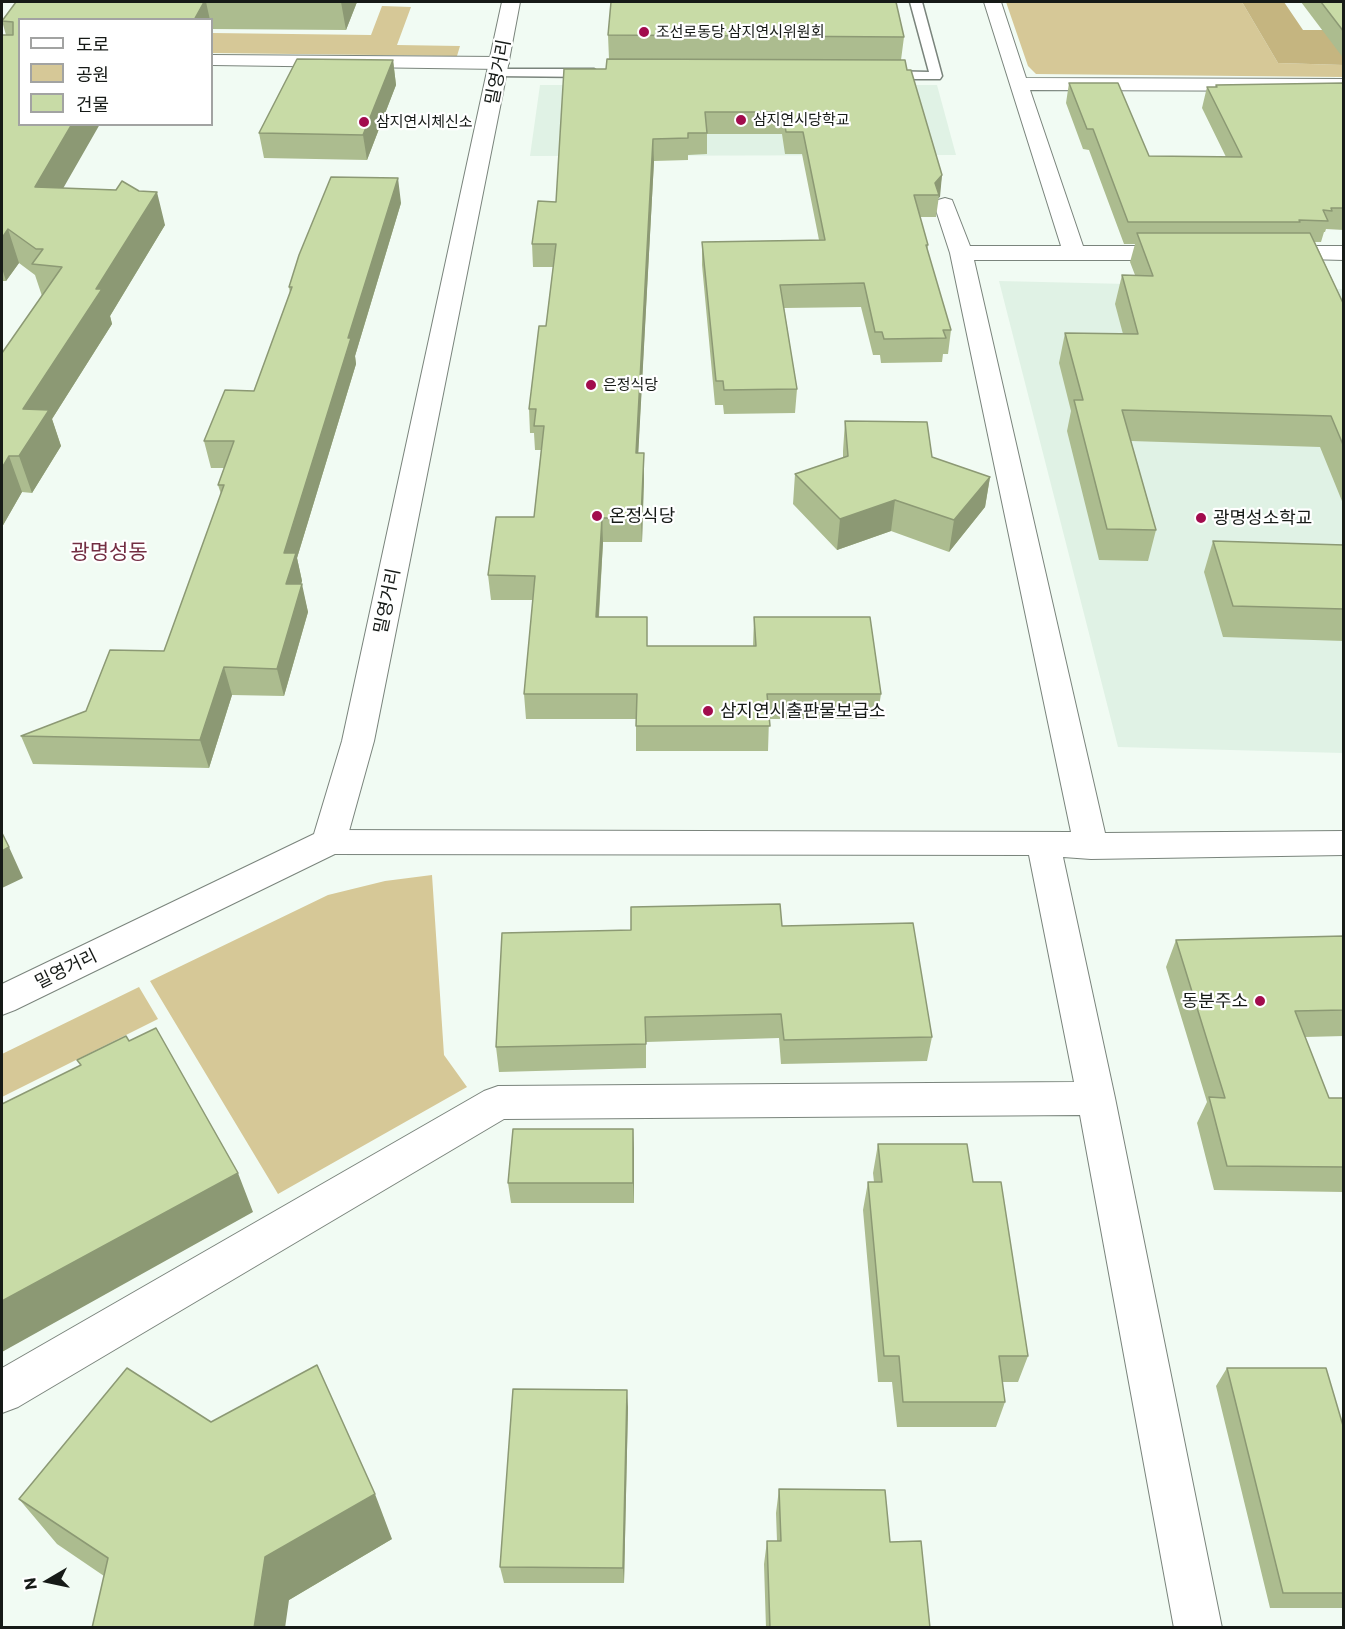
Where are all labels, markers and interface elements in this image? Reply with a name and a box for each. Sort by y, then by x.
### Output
legend [18,18,213,126]
place label: 조선로동당 삼지연시위원회 [656,23,824,41]
marker: 조선로동당 삼지연시위원회 [637,25,651,39]
text: 도로 [76,33,109,55]
street label: 밀영거리 [481,37,515,107]
text: 공원 [76,63,109,85]
text: 건물 [76,93,109,115]
place label: 삼지연시당학교 [753,111,850,129]
place label: 삼지연시체신소 [376,113,473,131]
marker: 삼지연시당학교 [734,113,748,127]
marker: 삼지연시체신소 [357,115,371,129]
place label: 은정식당 [603,376,658,394]
marker: 은정식당 [584,378,598,392]
place label: 온정식당 [609,505,675,527]
place label: 광명성소학교 [1213,507,1312,529]
marker: 온정식당 [590,509,604,523]
marker: 광명성소학교 [1194,511,1208,525]
district label: 광명성동 [70,539,148,565]
street label: 밀영거리 [370,566,404,636]
place label: 삼지연시출판물보급소 [720,700,886,722]
marker: 삼지연시출판물보급소 [701,704,715,718]
street label: 밀영거리 [31,945,101,993]
place label: 동분주소 [1182,990,1248,1012]
marker: 동분주소 [1253,994,1267,1008]
north arrow [18,1551,78,1611]
text: N [19,1576,40,1591]

